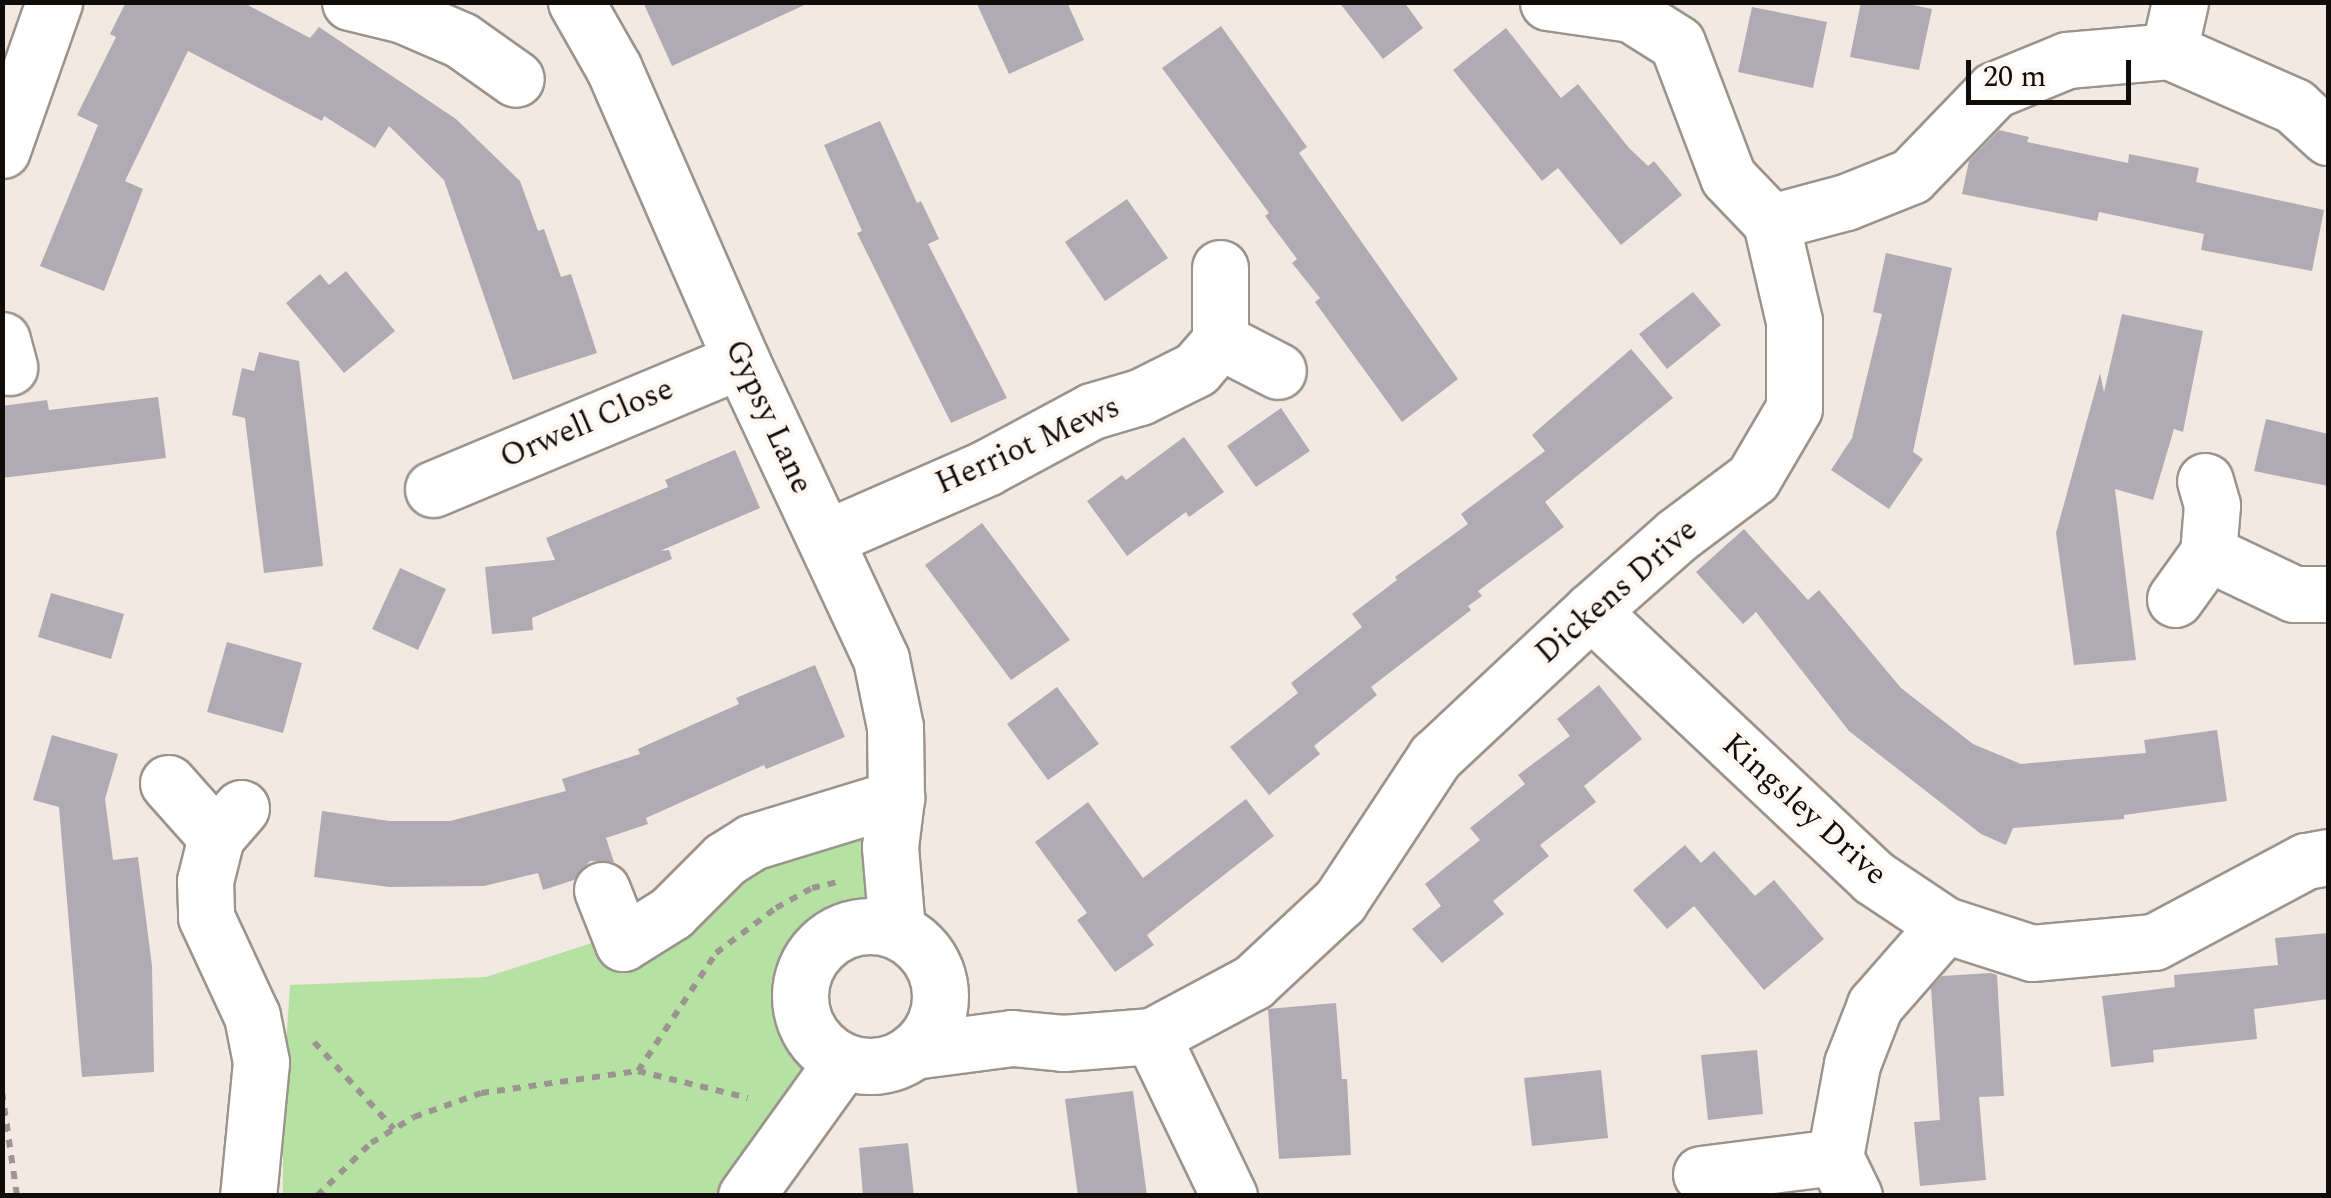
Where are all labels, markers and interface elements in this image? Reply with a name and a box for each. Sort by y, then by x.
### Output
scale bar [1971,40,2136,102]
text: 20 m [1983,54,2046,100]
street label: Gypsy Lane [716,334,820,500]
street label: Orwell Close [495,370,679,478]
street label: Herriot Mews [930,388,1126,504]
street label: Dickens Drive [1528,511,1706,673]
street label: Kingsley Drive [1714,726,1894,894]

